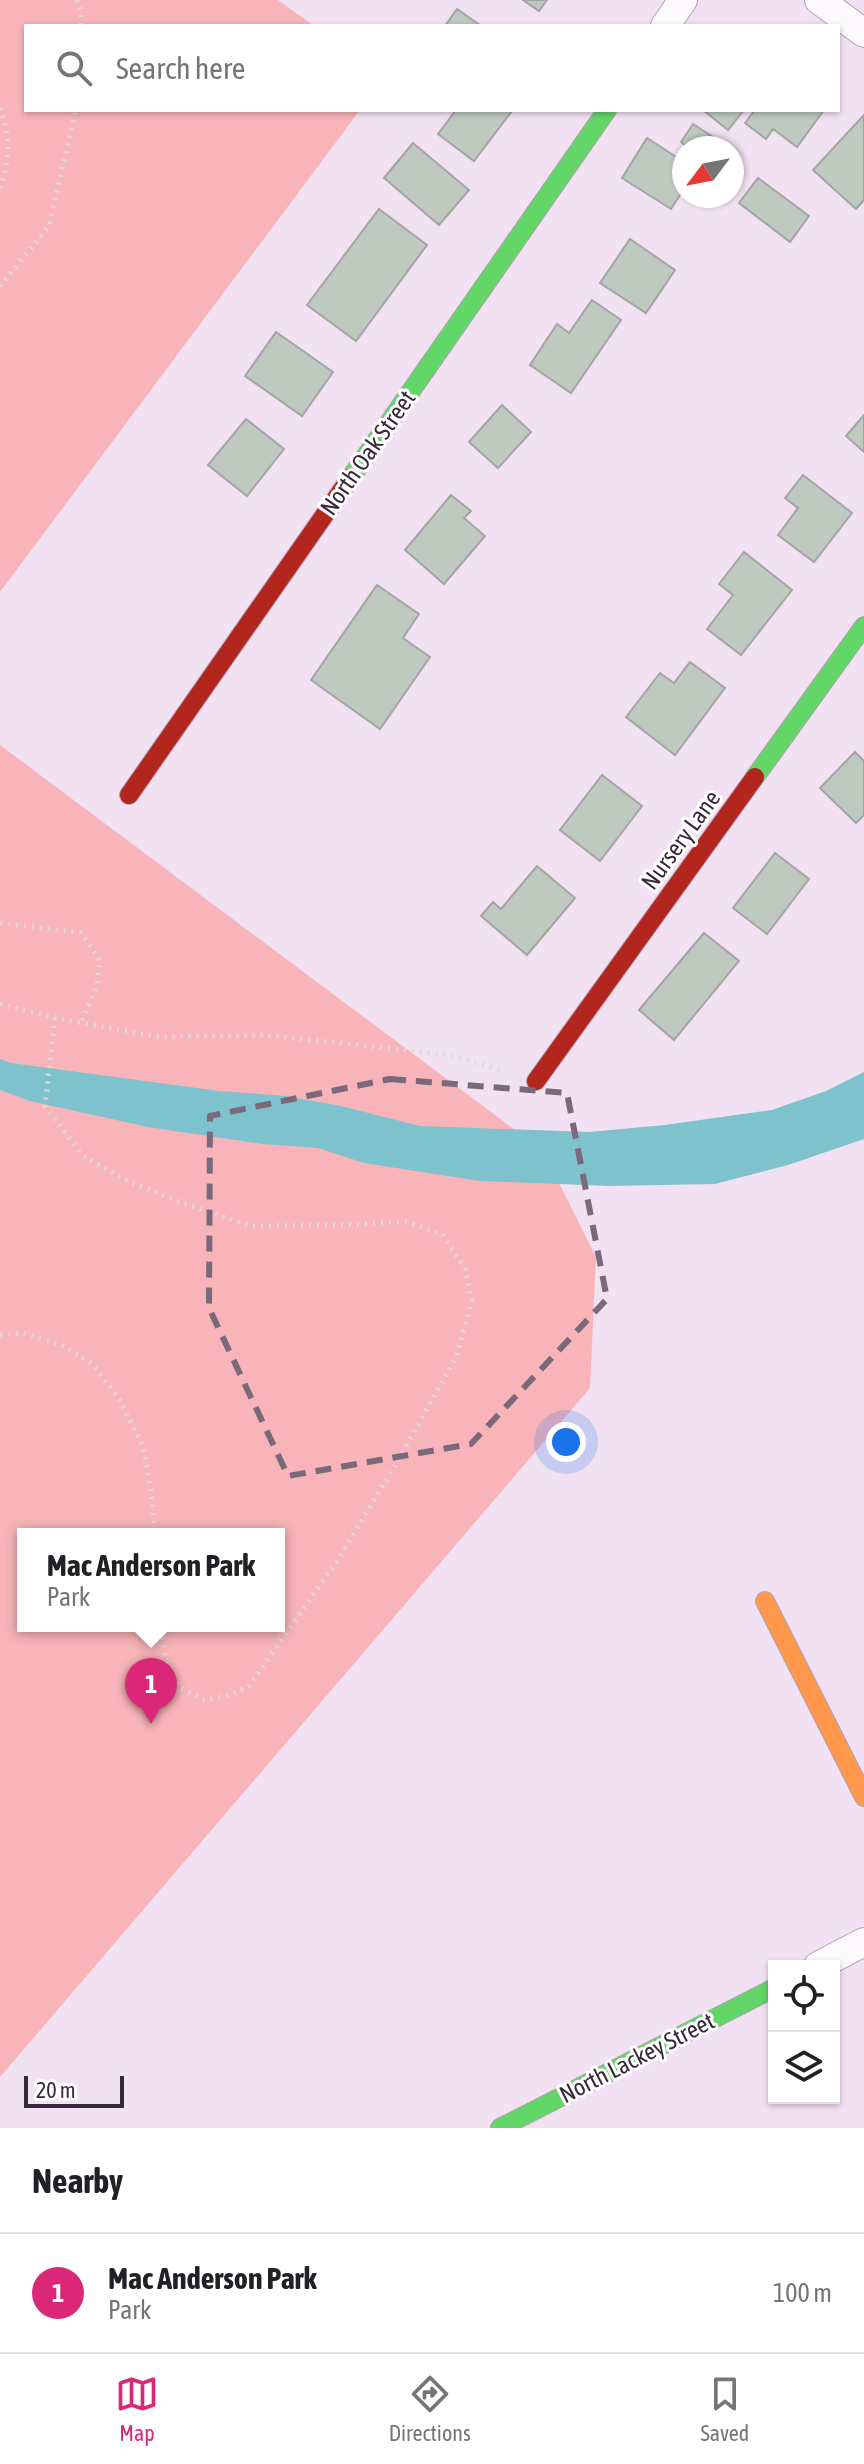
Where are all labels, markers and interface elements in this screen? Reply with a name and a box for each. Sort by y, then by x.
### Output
search box [24,24,840,112]
icon: search [52,46,96,90]
text: Search here [116,51,245,85]
north arrow [672,136,744,208]
street label: North Oak Street [315,385,421,520]
street label: Nursery Lane [636,785,725,894]
your location [546,1422,586,1462]
popup [17,1528,285,1632]
text: Mac Anderson Park [47,1548,255,1582]
text: Park [47,1582,90,1612]
pin: 1 [125,1658,177,1724]
map controls [768,1960,840,2104]
button: locate [768,1960,840,2032]
street label: North Lackey Street [555,2007,719,2108]
button: layers [768,2032,840,2104]
scale bar [24,2072,124,2108]
text: 20 m [36,2077,76,2103]
text: Nearby [32,2161,123,2200]
text: Mac Anderson Park [108,2261,317,2295]
text: 1 [52,2278,64,2308]
text: 100 m [773,2278,832,2308]
text: Park [108,2295,151,2325]
tab: Map [115,2372,159,2446]
tab: Directions [389,2372,471,2446]
tab: Saved [700,2372,749,2446]

